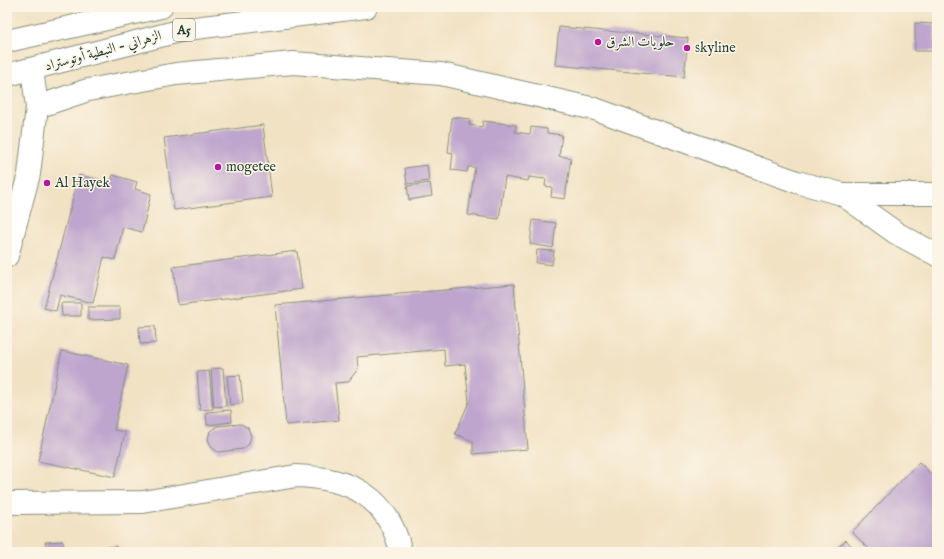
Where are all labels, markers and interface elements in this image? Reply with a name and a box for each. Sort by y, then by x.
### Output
road number: A5 [173,19,195,41]
street label: الزهراني - النبطية أوتوستراد [42,25,164,77]
place label: حلويات الشرق [606,33,674,51]
marker: حلويات الشرق [593,37,603,47]
place label: skyline [695,39,736,57]
marker: skyline [682,43,692,53]
place label: mogetee [226,158,277,176]
marker: mogetee [213,162,223,172]
place label: Al Hayek [54,174,110,192]
marker: Al Hayek [42,178,52,188]

